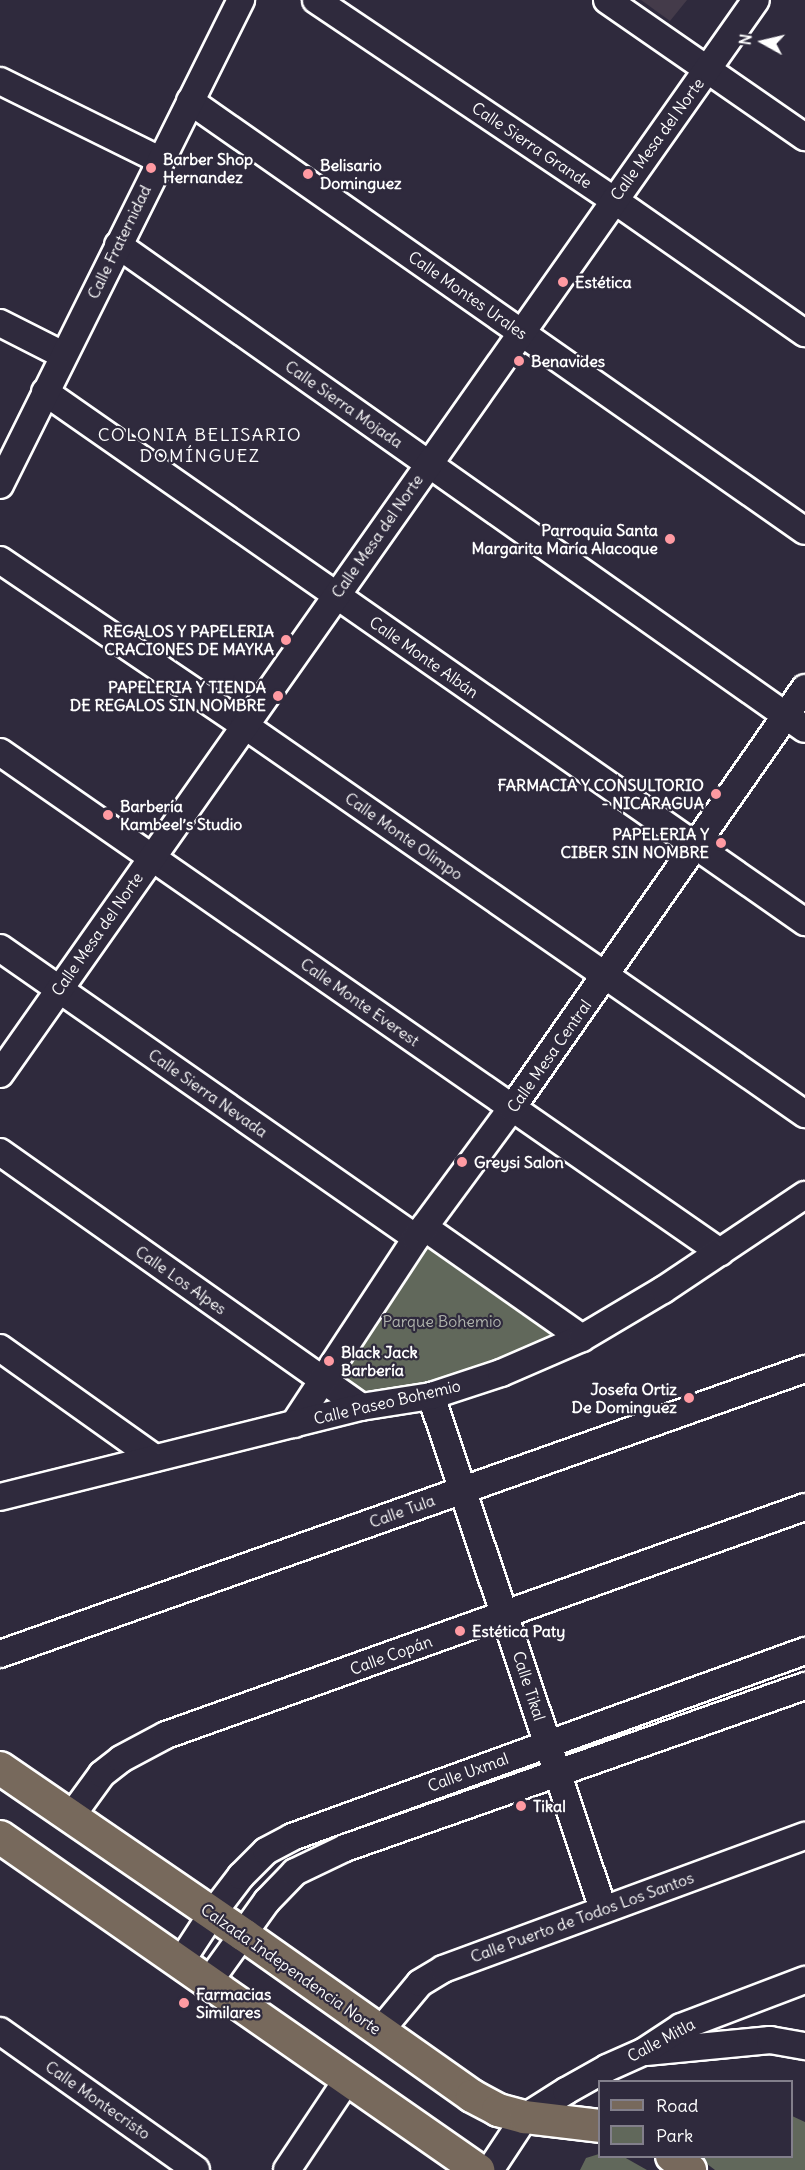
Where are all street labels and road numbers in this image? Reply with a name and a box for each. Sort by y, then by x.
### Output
street label: Calle Mesa del Norte [606,74,708,204]
street label: Calle Sierra Grande [468,98,596,192]
street label: Calle Fraternidad [83,182,155,302]
street label: Calle Montes Urales [405,247,531,343]
street label: Calle Sierra Mojada [282,356,406,452]
street label: Calle Mesa del Norte [327,471,427,601]
street label: Calle Monte Albán [366,612,482,702]
street label: Calle Monte Olimpo [341,788,467,884]
street label: Calle Mesa del Norte [47,869,147,999]
street label: Calle Monte Everest [297,954,423,1050]
street label: Calle Mesa Central [503,996,595,1116]
street label: Calle Sierra Nevada [145,1045,271,1141]
street label: Calle Los Alpes [132,1242,230,1318]
street label: Calle Paseo Bohemio [312,1376,462,1428]
street label: Calle Tula [367,1490,437,1532]
street label: Calle Copán [347,1631,435,1679]
street label: Calle Tikal [509,1649,549,1723]
street label: Calle Uxmal [425,1749,511,1795]
street label: Calle Puerto de Todos Los Santos [468,1868,696,1966]
street label: Calzada Independencia Norte [197,1899,385,2039]
street label: Calle Mitla [624,2014,698,2066]
street label: Calle Montecristo [42,2057,154,2143]

